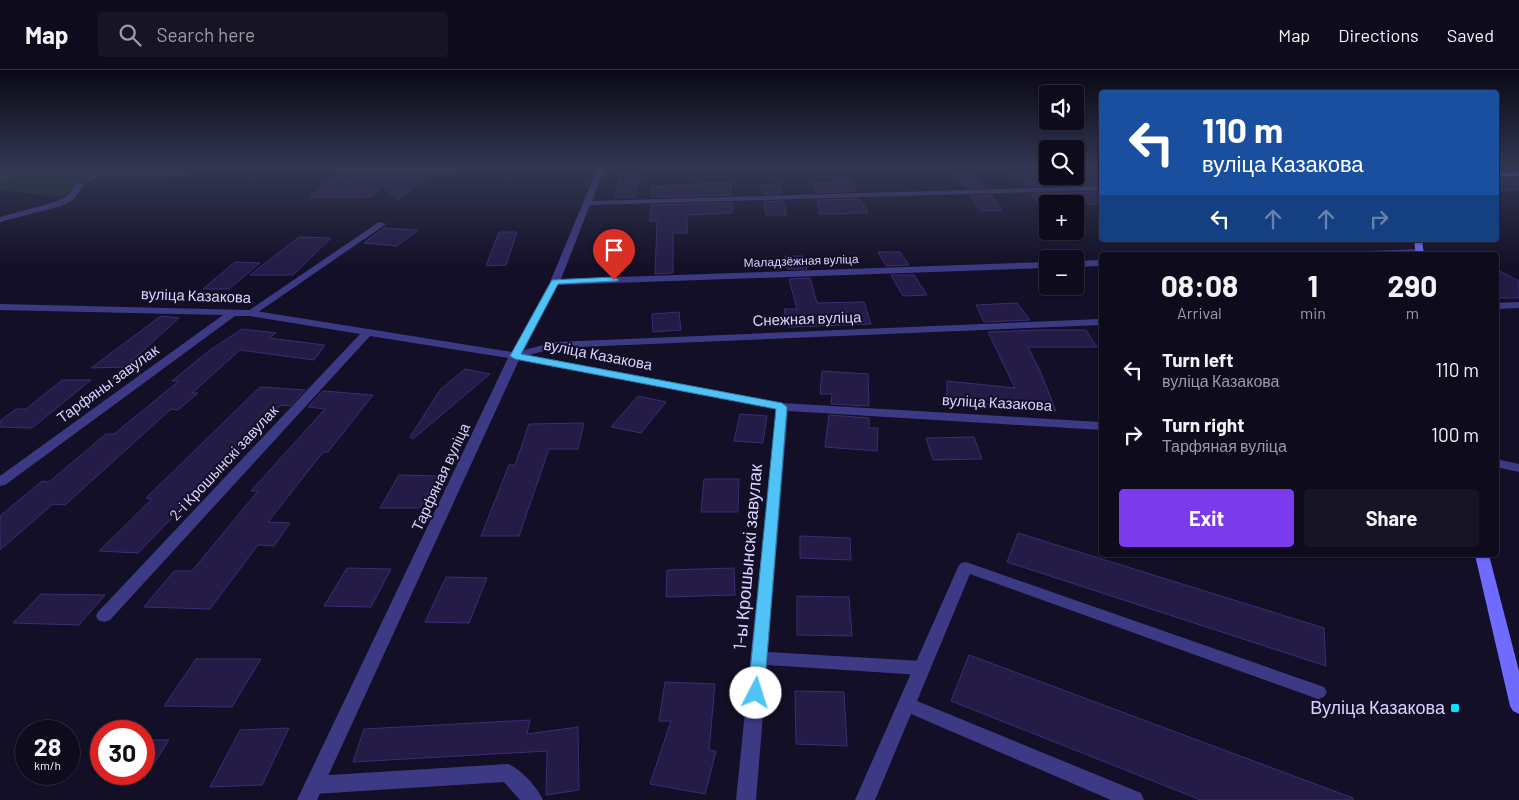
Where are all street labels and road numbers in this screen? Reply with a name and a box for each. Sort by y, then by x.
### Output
street label: Маладзёжная вуліца [743,251,859,270]
street label: вуліца Казакова [141,284,252,306]
street label: Снежная вуліца [752,307,862,329]
street label: вуліца Казакова [542,335,655,373]
street label: Тарфяны завулак [53,340,162,426]
street label: вуліца Казакова [942,390,1053,414]
street label: 2-і Крошынскі завулак [165,401,282,524]
street label: Тарфяная вуліца [407,419,473,533]
street label: 1-ы Крошынскі завулак [728,463,766,651]

